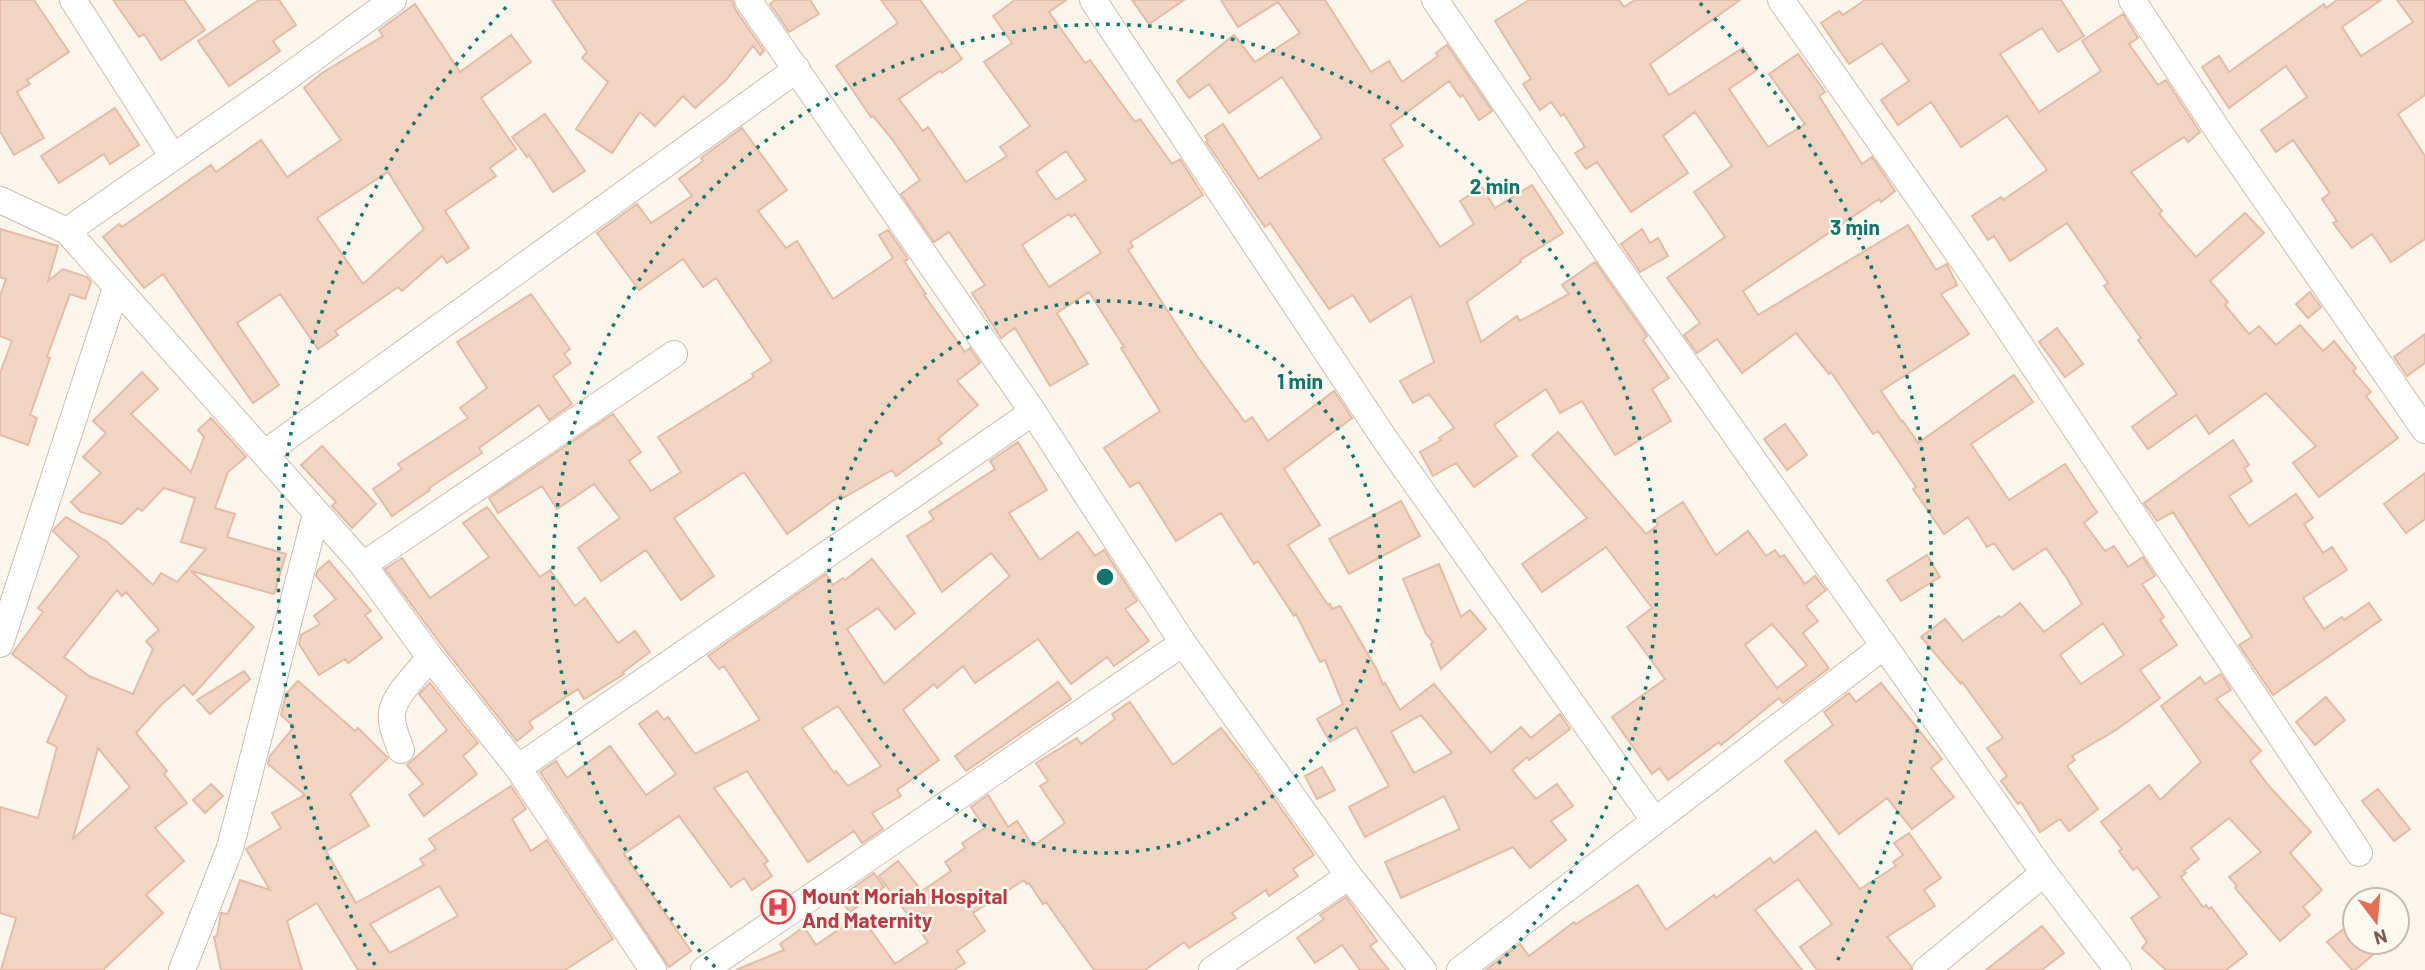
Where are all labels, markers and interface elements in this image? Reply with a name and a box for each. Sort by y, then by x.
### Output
text: 2 min [1470,173,1520,198]
text: 3 min [1830,214,1880,239]
text: 1 min [1277,368,1323,393]
centre of rings [1093,565,1117,589]
place label: Mount Moriah Hospital And Maternity [802,883,1008,932]
north arrow [2341,886,2411,956]
hospital icon: Mount Moriah Hospital And Maternity [759,888,797,926]
text: N [2372,925,2390,951]

